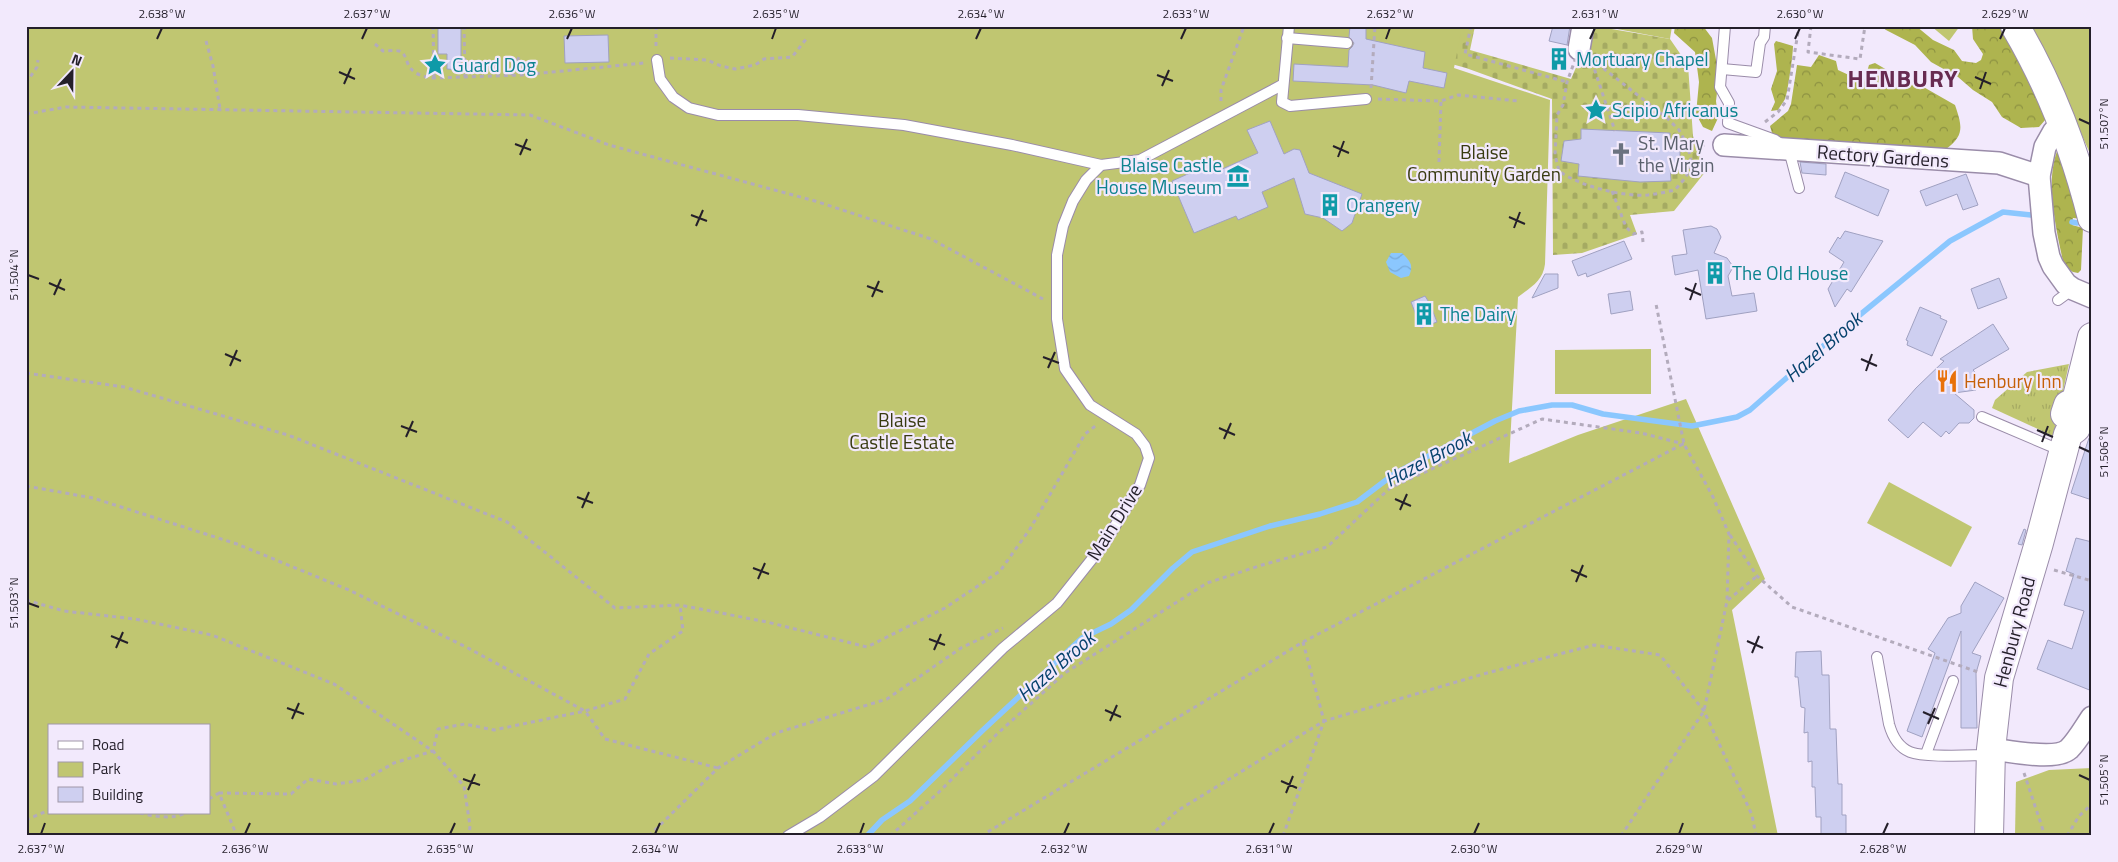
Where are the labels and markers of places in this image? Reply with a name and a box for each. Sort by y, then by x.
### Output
place label: Mortuary Chapel [1576,44,1709,73]
building icon: Mortuary Chapel [1546,46,1572,72]
place label: Guard Dog [452,50,536,79]
place icon: Guard Dog [422,52,448,78]
place label: Scipio Africanus [1612,95,1738,124]
place icon: Scipio Africanus [1583,97,1609,123]
place label: St. Mary the Virgin [1638,128,1714,179]
church icon: St. Mary the Virgin [1608,141,1634,167]
place label: Blaise Castle House Museum [1096,150,1222,201]
museum icon: Blaise Castle House Museum [1225,163,1251,189]
place label: Orangery [1346,190,1420,219]
building icon: Orangery [1317,192,1343,218]
place label: The Old House [1732,258,1848,287]
building icon: The Old House [1702,260,1728,286]
place label: The Dairy [1440,299,1516,328]
building icon: The Dairy [1411,301,1437,327]
place label: Henbury Inn [1964,366,2062,395]
restaurant icon: Henbury Inn [1934,368,1960,394]

